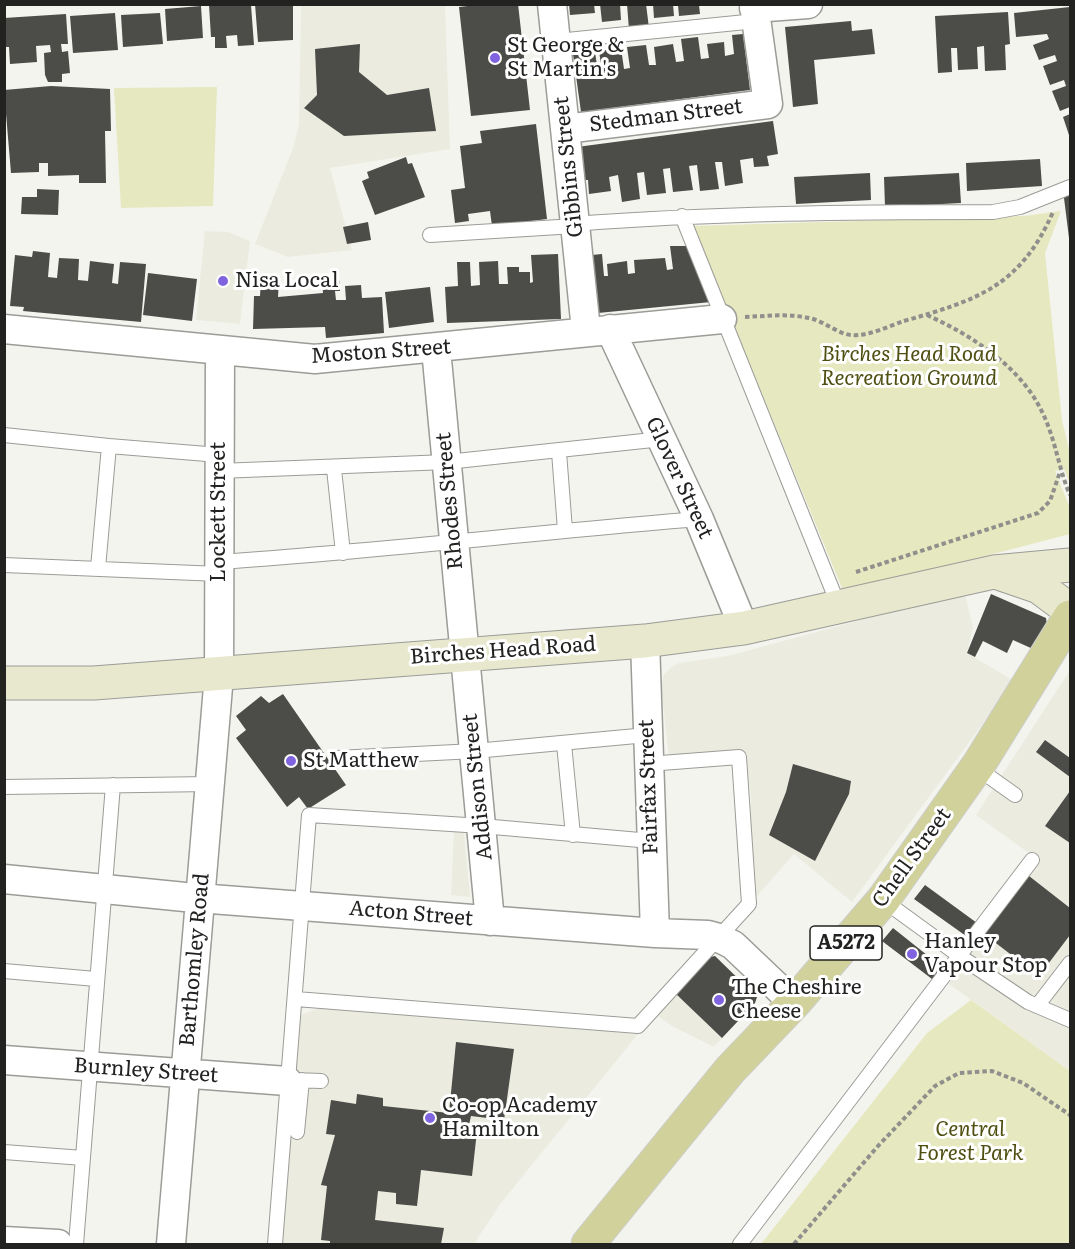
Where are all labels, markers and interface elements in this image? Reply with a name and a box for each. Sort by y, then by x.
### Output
place label: St George & St Martin's [507,33,624,83]
marker: St George & St Martin's [488,51,502,65]
street label: Stedman Street [588,94,744,138]
street label: Gibbins Street [549,95,589,239]
place label: Nisa Local [235,268,338,294]
marker: Nisa Local [216,274,230,288]
street label: Moston Street [310,335,452,369]
park label: Birches Head Road Recreation Ground [821,342,997,392]
street label: Glover Street [640,413,718,543]
street label: Rhodes Street [431,431,469,571]
street label: Lockett Street [206,442,232,582]
street label: Birches Head Road [409,632,597,670]
street label: Addison Street [458,712,498,862]
street label: Fairfax Street [634,719,664,855]
place label: St Matthew [303,748,419,774]
marker: St Matthew [284,754,298,768]
street label: Chell Street [867,803,957,913]
street label: Barthomley Road [175,872,215,1048]
street label: Acton Street [348,896,474,932]
road number: A5272 [810,926,882,960]
place label: Hanley Vapour Stop [924,929,1048,979]
marker: Hanley Vapour Stop [905,947,919,961]
place label: The Cheshire Cheese [731,975,862,1025]
marker: The Cheshire Cheese [712,993,726,1007]
street label: Burnley Street [73,1053,219,1089]
place label: Co-op Academy Hamilton [442,1093,597,1143]
marker: Co-op Academy Hamilton [423,1111,437,1125]
park label: Central Forest Park [916,1117,1024,1167]

